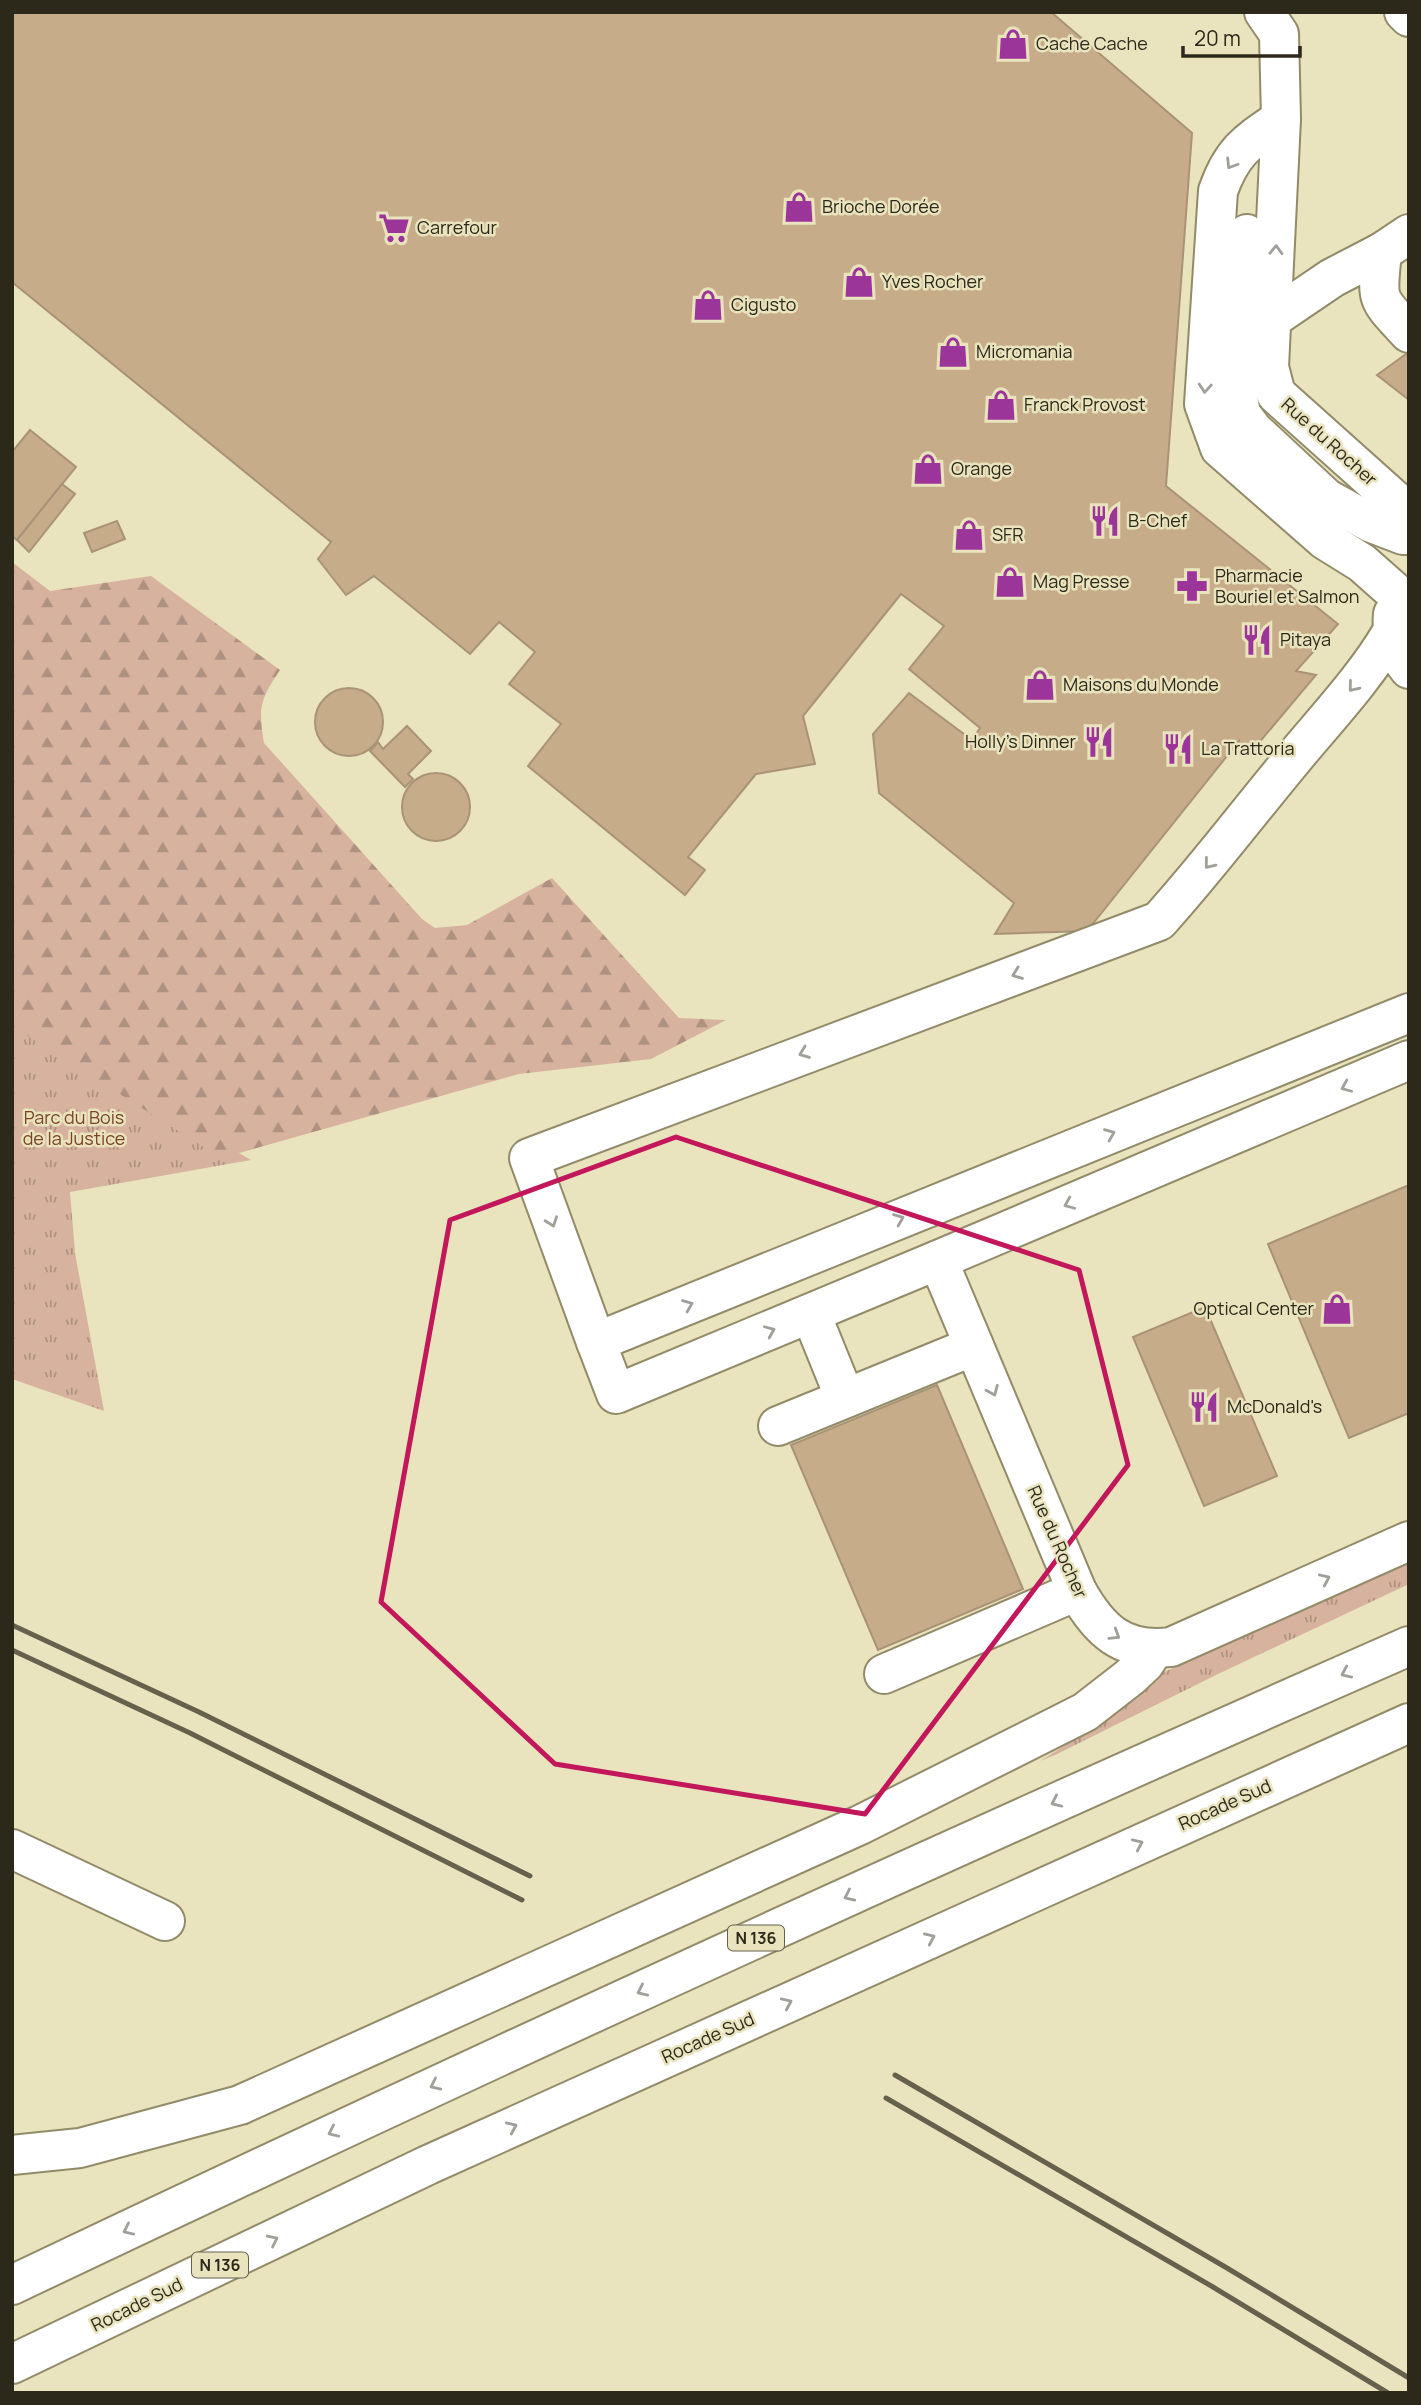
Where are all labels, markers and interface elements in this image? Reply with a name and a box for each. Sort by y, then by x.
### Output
scale bar [1183,14,1300,58]
text: 20 m [1194,24,1241,52]
shop icon: Cache Cache [996,27,1030,61]
place label: Cache Cache [1036,31,1148,55]
one-way arrow [1226,156,1239,169]
shop icon: Brioche Dorée [782,190,816,224]
place label: Brioche Dorée [822,194,939,218]
supermarket icon: Carrefour [377,211,411,245]
place label: Carrefour [417,215,498,239]
one-way arrow [1268,244,1283,255]
shop icon: Yves Rocher [842,265,876,299]
place label: Yves Rocher [882,269,984,293]
shop icon: Cigusto [691,288,725,322]
place label: Cigusto [731,292,796,316]
shop icon: Micromania [936,335,970,369]
place label: Micromania [976,339,1072,363]
one-way arrow [1198,382,1213,393]
shop icon: Franck Provost [984,388,1018,422]
place label: Franck Provost [1024,392,1146,416]
street label: Rue du Rocher [1277,392,1383,491]
shop icon: Orange [911,452,945,486]
place label: Orange [951,456,1012,480]
restaurant icon: B-Chef [1088,504,1122,538]
place label: B-Chef [1128,508,1188,532]
shop icon: SFR [952,518,986,552]
place label: SFR [992,522,1024,546]
place label: Pharmacie Bouriel et Salmon [1215,563,1360,608]
shop icon: Mag Presse [993,565,1027,599]
place label: Mag Presse [1033,569,1130,593]
pharmacy icon: Pharmacie Bouriel et Salmon [1175,569,1209,603]
restaurant icon: Pitaya [1240,623,1274,657]
place label: Pitaya [1280,627,1331,651]
shop icon: Maisons du Monde [1023,668,1057,702]
place label: Maisons du Monde [1063,672,1219,696]
one-way arrow [1349,679,1361,692]
restaurant icon: Holly's Dinner [1082,725,1116,759]
place label: Holly's Dinner [965,729,1077,753]
restaurant icon: La Trattoria [1161,732,1195,766]
place label: La Trattoria [1201,736,1294,760]
one-way arrow [1205,856,1218,868]
one-way arrow [1012,965,1024,979]
one-way arrow [798,1045,810,1059]
one-way arrow [1341,1078,1353,1092]
park label: Parc du Bois de la Justice [23,1105,125,1150]
one-way arrow [1104,1129,1116,1143]
one-way arrow [1063,1196,1076,1210]
one-way arrow [893,1213,905,1227]
one-way arrow [544,1215,558,1227]
shop icon: Optical Center [1320,1292,1354,1326]
place label: Optical Center [1194,1296,1315,1320]
one-way arrow [682,1299,694,1313]
one-way arrow [762,1325,775,1339]
one-way arrow [985,1384,999,1396]
restaurant icon: McDonald's [1187,1390,1221,1424]
place label: McDonald's [1227,1394,1322,1418]
street label: Rue du Rocher [1022,1482,1094,1602]
one-way arrow [1318,1573,1330,1587]
one-way arrow [1107,1627,1120,1640]
one-way arrow [1341,1665,1353,1679]
street label: Rocade Sud [1174,1773,1275,1835]
one-way arrow [1051,1794,1063,1808]
one-way arrow [1130,1838,1143,1852]
one-way arrow [844,1888,856,1902]
road number: N 136 [728,1926,784,1950]
one-way arrow [923,1932,935,1946]
one-way arrow [637,1983,649,1997]
one-way arrow [779,1997,792,2011]
street label: Rocade Sud [657,2006,758,2068]
one-way arrow [430,2077,442,2091]
one-way arrow [505,2121,518,2135]
one-way arrow [328,2124,341,2138]
one-way arrow [123,2222,135,2236]
one-way arrow [266,2234,278,2248]
road number: N 136 [192,2252,248,2278]
street label: Rocade Sud [87,2272,186,2337]

